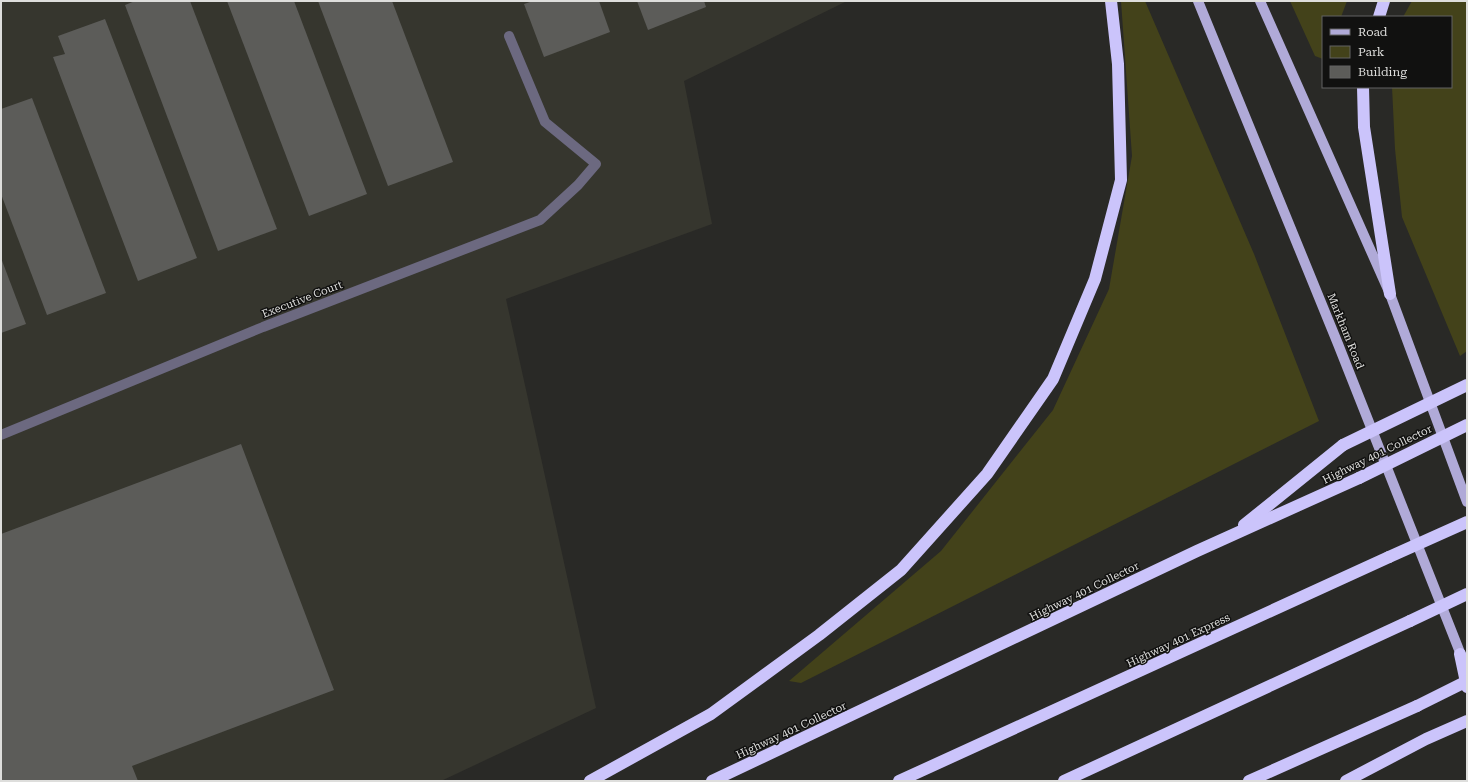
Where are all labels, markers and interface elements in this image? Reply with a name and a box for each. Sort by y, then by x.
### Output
legend [1322,16,1452,88]
text: Road [1358,25,1388,39]
text: Park [1358,45,1385,59]
text: Building [1358,65,1407,79]
street label: Executive Court [260,278,344,321]
street label: Markham Road [1324,291,1367,371]
street label: Highway 401 Collector [1320,422,1434,487]
street label: Highway 401 Collector [1027,559,1141,624]
street label: Highway 401 Express [1124,611,1232,670]
street label: Highway 401 Collector [734,699,849,762]

